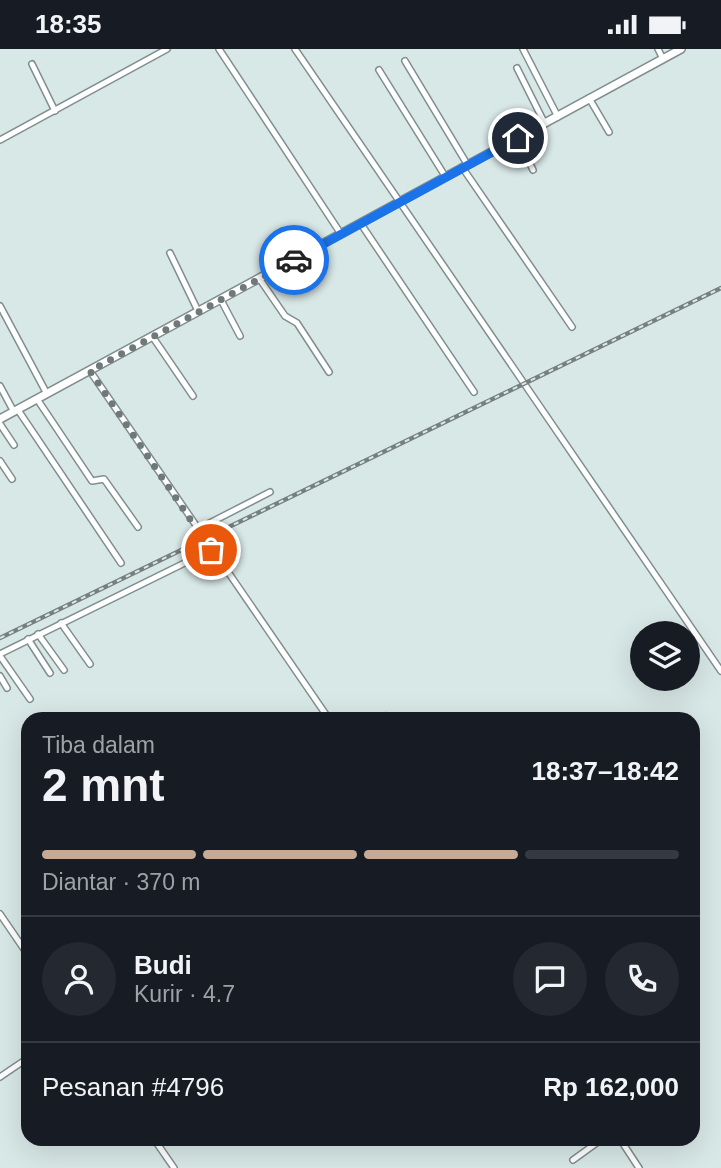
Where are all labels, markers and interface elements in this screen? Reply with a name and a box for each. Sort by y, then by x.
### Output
text: 18:35 [35,9,102,39]
pin [488,108,548,168]
icon: home [499,119,537,157]
courier [259,225,329,295]
icon: car [275,241,313,279]
pin [181,520,241,580]
icon: bag [192,531,230,569]
map controls [630,621,700,691]
button: layers [630,621,700,691]
text: Tiba dalam [42,732,155,758]
text: 18:37–18:42 [532,756,679,786]
text: 2 mnt [42,759,165,811]
text: Diantar · 370 m [42,869,201,895]
button: person [42,942,116,1016]
button: chat [513,942,587,1016]
button: phone [605,942,679,1016]
text: Budi [134,950,192,980]
text: Kurir · 4.7 [134,981,235,1007]
text: Pesanan #4796 [42,1072,224,1102]
text: Rp 162,000 [543,1072,679,1102]

